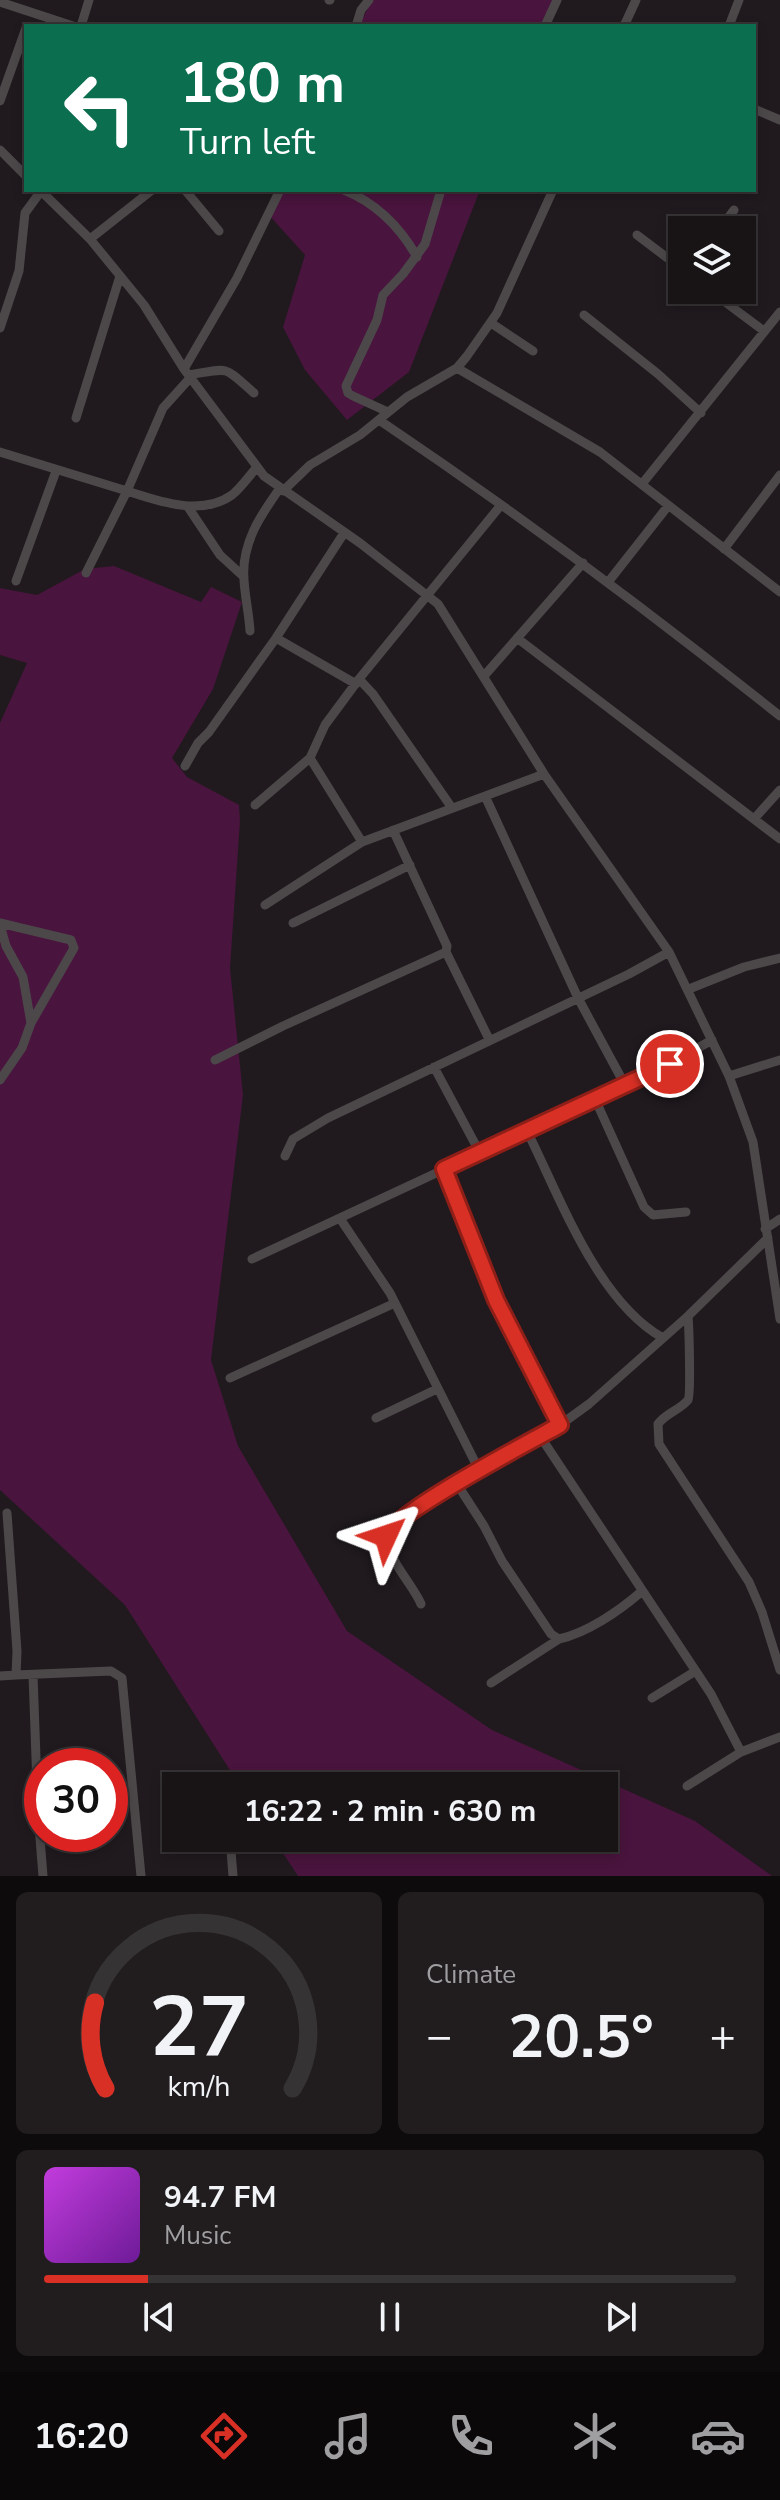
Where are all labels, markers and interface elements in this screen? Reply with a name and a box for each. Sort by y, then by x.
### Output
text: 180 m [180,45,345,122]
icon: left [48,56,152,160]
text: Turn left [180,118,315,167]
map controls [668,216,756,304]
button: layers [668,216,756,304]
pin [636,1030,704,1098]
icon: arrive [648,1042,692,1086]
position arrow [344,1494,428,1578]
speed limit sign: 30 [24,1748,128,1852]
text: 16:22 · 2 min · 630 m [244,1791,536,1832]
text: Climate [426,1957,516,1992]
text: 27 [149,1971,249,2084]
text: 20.5° [508,1996,654,2078]
text: − [426,2007,452,2067]
text: + [710,2007,736,2067]
text: km/h [168,2067,230,2106]
text: 94.7 FM [164,2177,276,2218]
text: Music [164,2218,231,2253]
icon: previous [137,2295,181,2339]
icon: pause [368,2295,412,2339]
icon: next [599,2295,643,2339]
icon: directions [196,2408,252,2464]
icon: music [320,2408,376,2464]
icon: phone [443,2408,499,2464]
icon: climate [567,2408,623,2464]
icon: car [690,2408,746,2464]
text: 16:20 [34,2412,129,2461]

